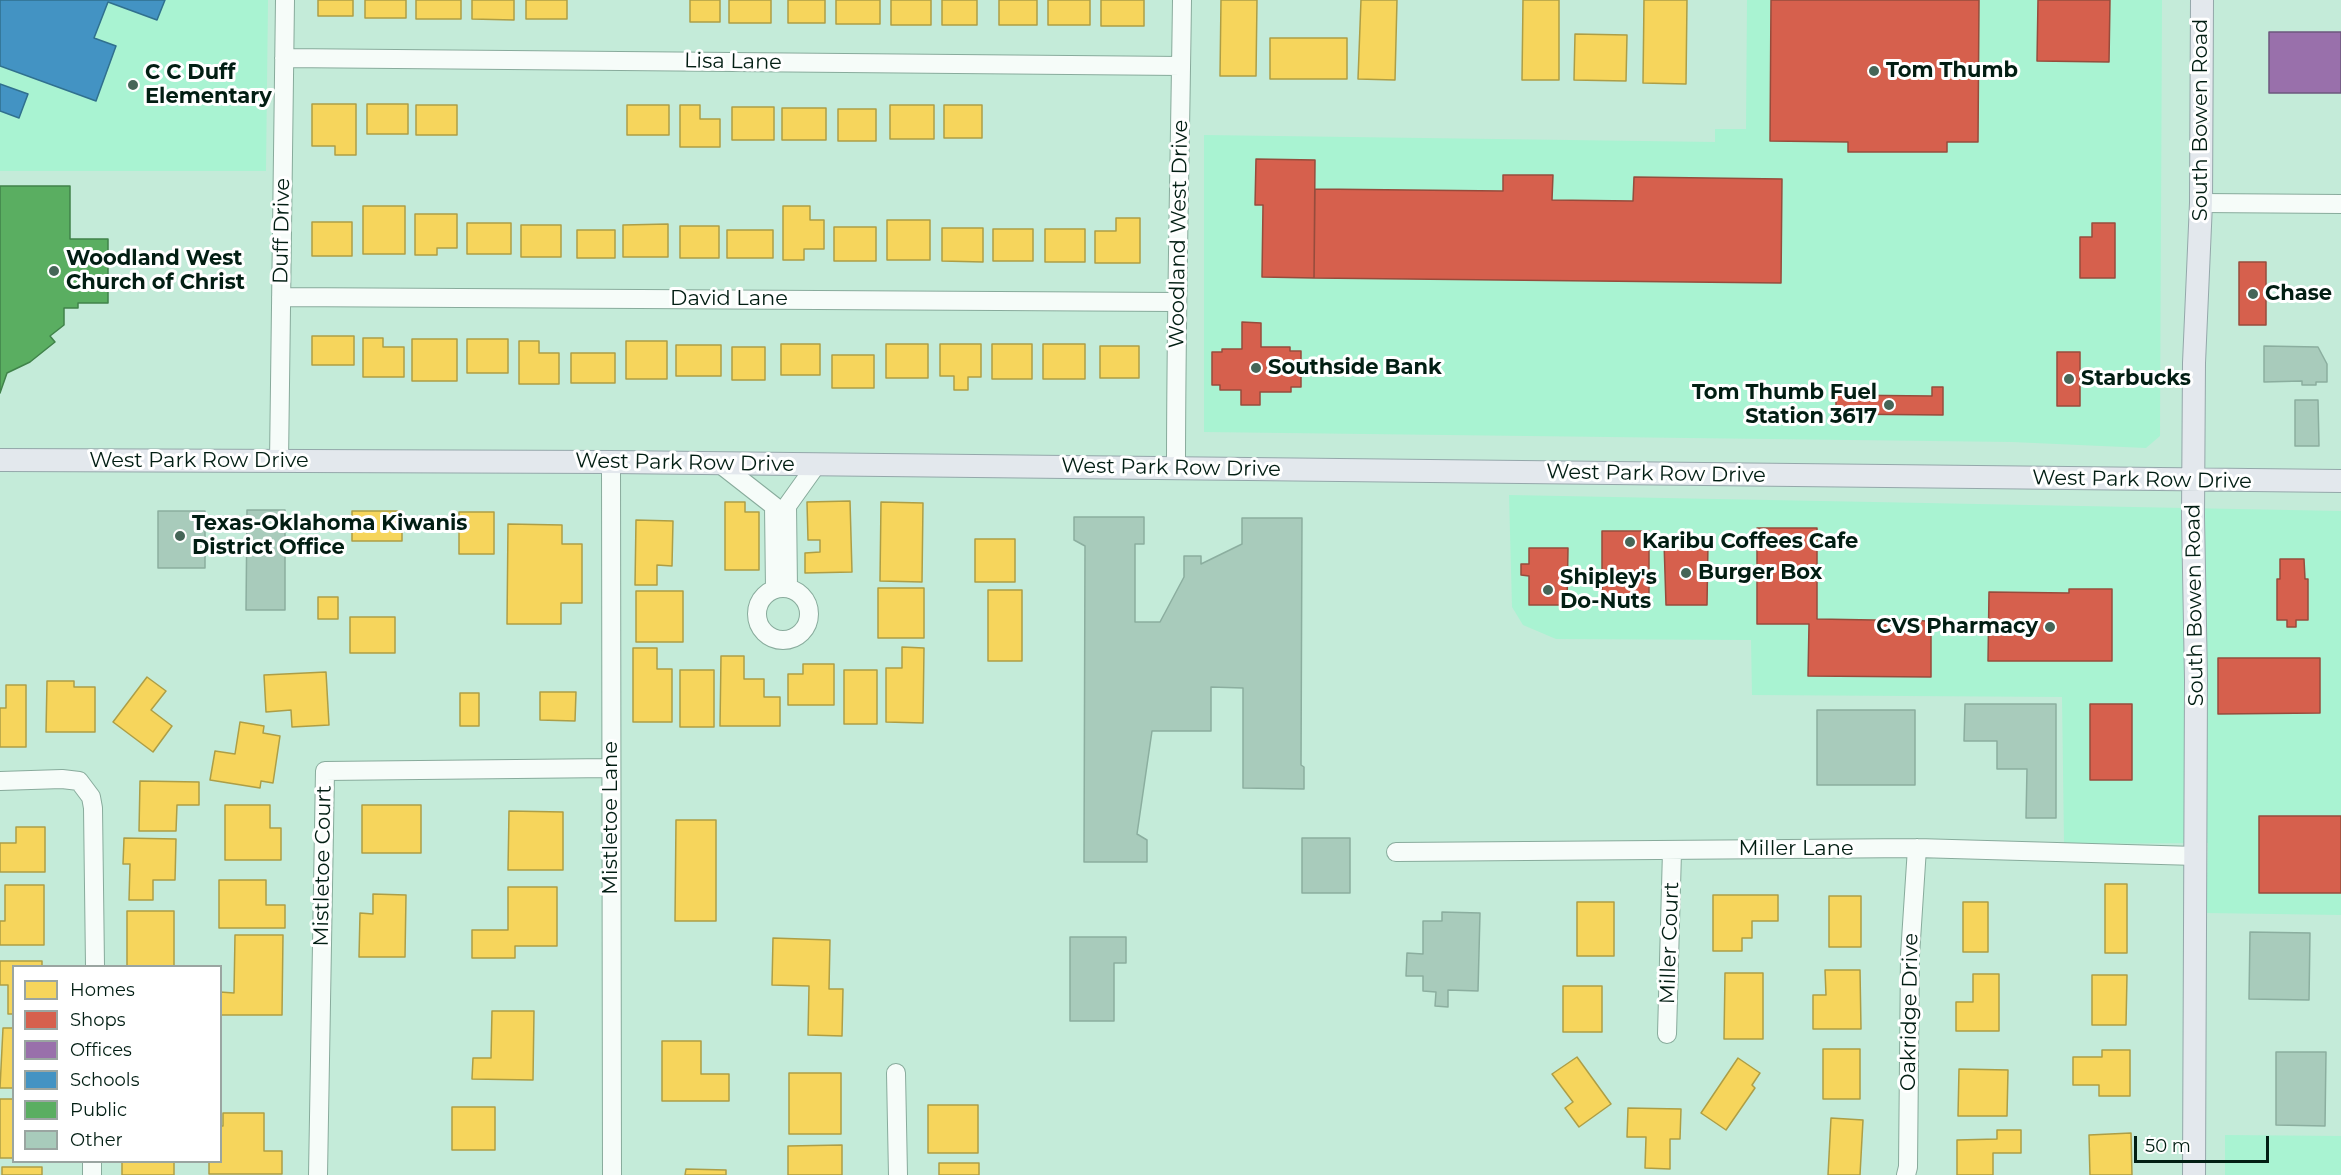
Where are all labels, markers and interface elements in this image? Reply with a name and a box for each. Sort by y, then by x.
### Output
street label: South Bowen Road [2188,19,2214,221]
street label: Lisa Lane [684,49,782,75]
place label: Tom Thumb [1886,58,2018,84]
place label: C C Duff Elementary [145,60,272,110]
marker: Tom Thumb [1867,64,1881,78]
marker: C C Duff Elementary [126,78,140,92]
street label: Woodland West Drive [1164,119,1194,349]
street label: Duff Drive [268,178,296,284]
place label: Woodland West Church of Christ [66,246,245,296]
marker: Woodland West Church of Christ [47,264,61,278]
place label: Chase [2265,281,2332,307]
street label: David Lane [670,286,788,312]
marker: Chase [2246,287,2260,301]
place label: Southside Bank [1268,355,1442,381]
marker: Southside Bank [1249,361,1263,375]
place label: Starbucks [2081,366,2191,392]
marker: Starbucks [2062,372,2076,386]
place label: Tom Thumb Fuel Station 3617 [1692,380,1877,430]
marker: Tom Thumb Fuel Station 3617 [1882,398,1896,412]
street label: West Park Row Drive [89,448,309,474]
street label: West Park Row Drive [575,448,795,478]
street label: West Park Row Drive [1061,453,1281,483]
street label: West Park Row Drive [1546,459,1766,489]
street label: West Park Row Drive [2032,465,2252,495]
street label: South Bowen Road [2181,504,2209,706]
place label: Texas-Oklahoma Kiwanis District Office [192,511,467,561]
marker: Texas-Oklahoma Kiwanis District Office [173,529,187,543]
place label: Karibu Coffees Cafe [1642,529,1858,555]
marker: Karibu Coffees Cafe [1623,535,1637,549]
place label: Burger Box [1698,560,1822,586]
place label: Shipley's Do-Nuts [1560,565,1657,615]
marker: Burger Box [1679,566,1693,580]
marker: Shipley's Do-Nuts [1541,583,1555,597]
place label: CVS Pharmacy [1876,614,2038,640]
marker: CVS Pharmacy [2043,620,2057,634]
street label: Mistletoe Lane [598,741,624,895]
street label: Mistletoe Court [309,785,337,947]
street label: Miller Lane [1738,836,1854,862]
street label: Miller Court [1655,881,1685,1005]
street label: Oakridge Drive [1896,933,1924,1091]
legend [12,965,222,1163]
text: Homes [70,979,135,1001]
text: Shops [70,1009,126,1031]
text: Offices [70,1039,132,1061]
text: Schools [70,1069,139,1091]
text: Public [70,1099,127,1121]
scale bar [2137,1124,2272,1162]
text: Other [70,1129,123,1151]
text: 50 m [2145,1135,2191,1157]

